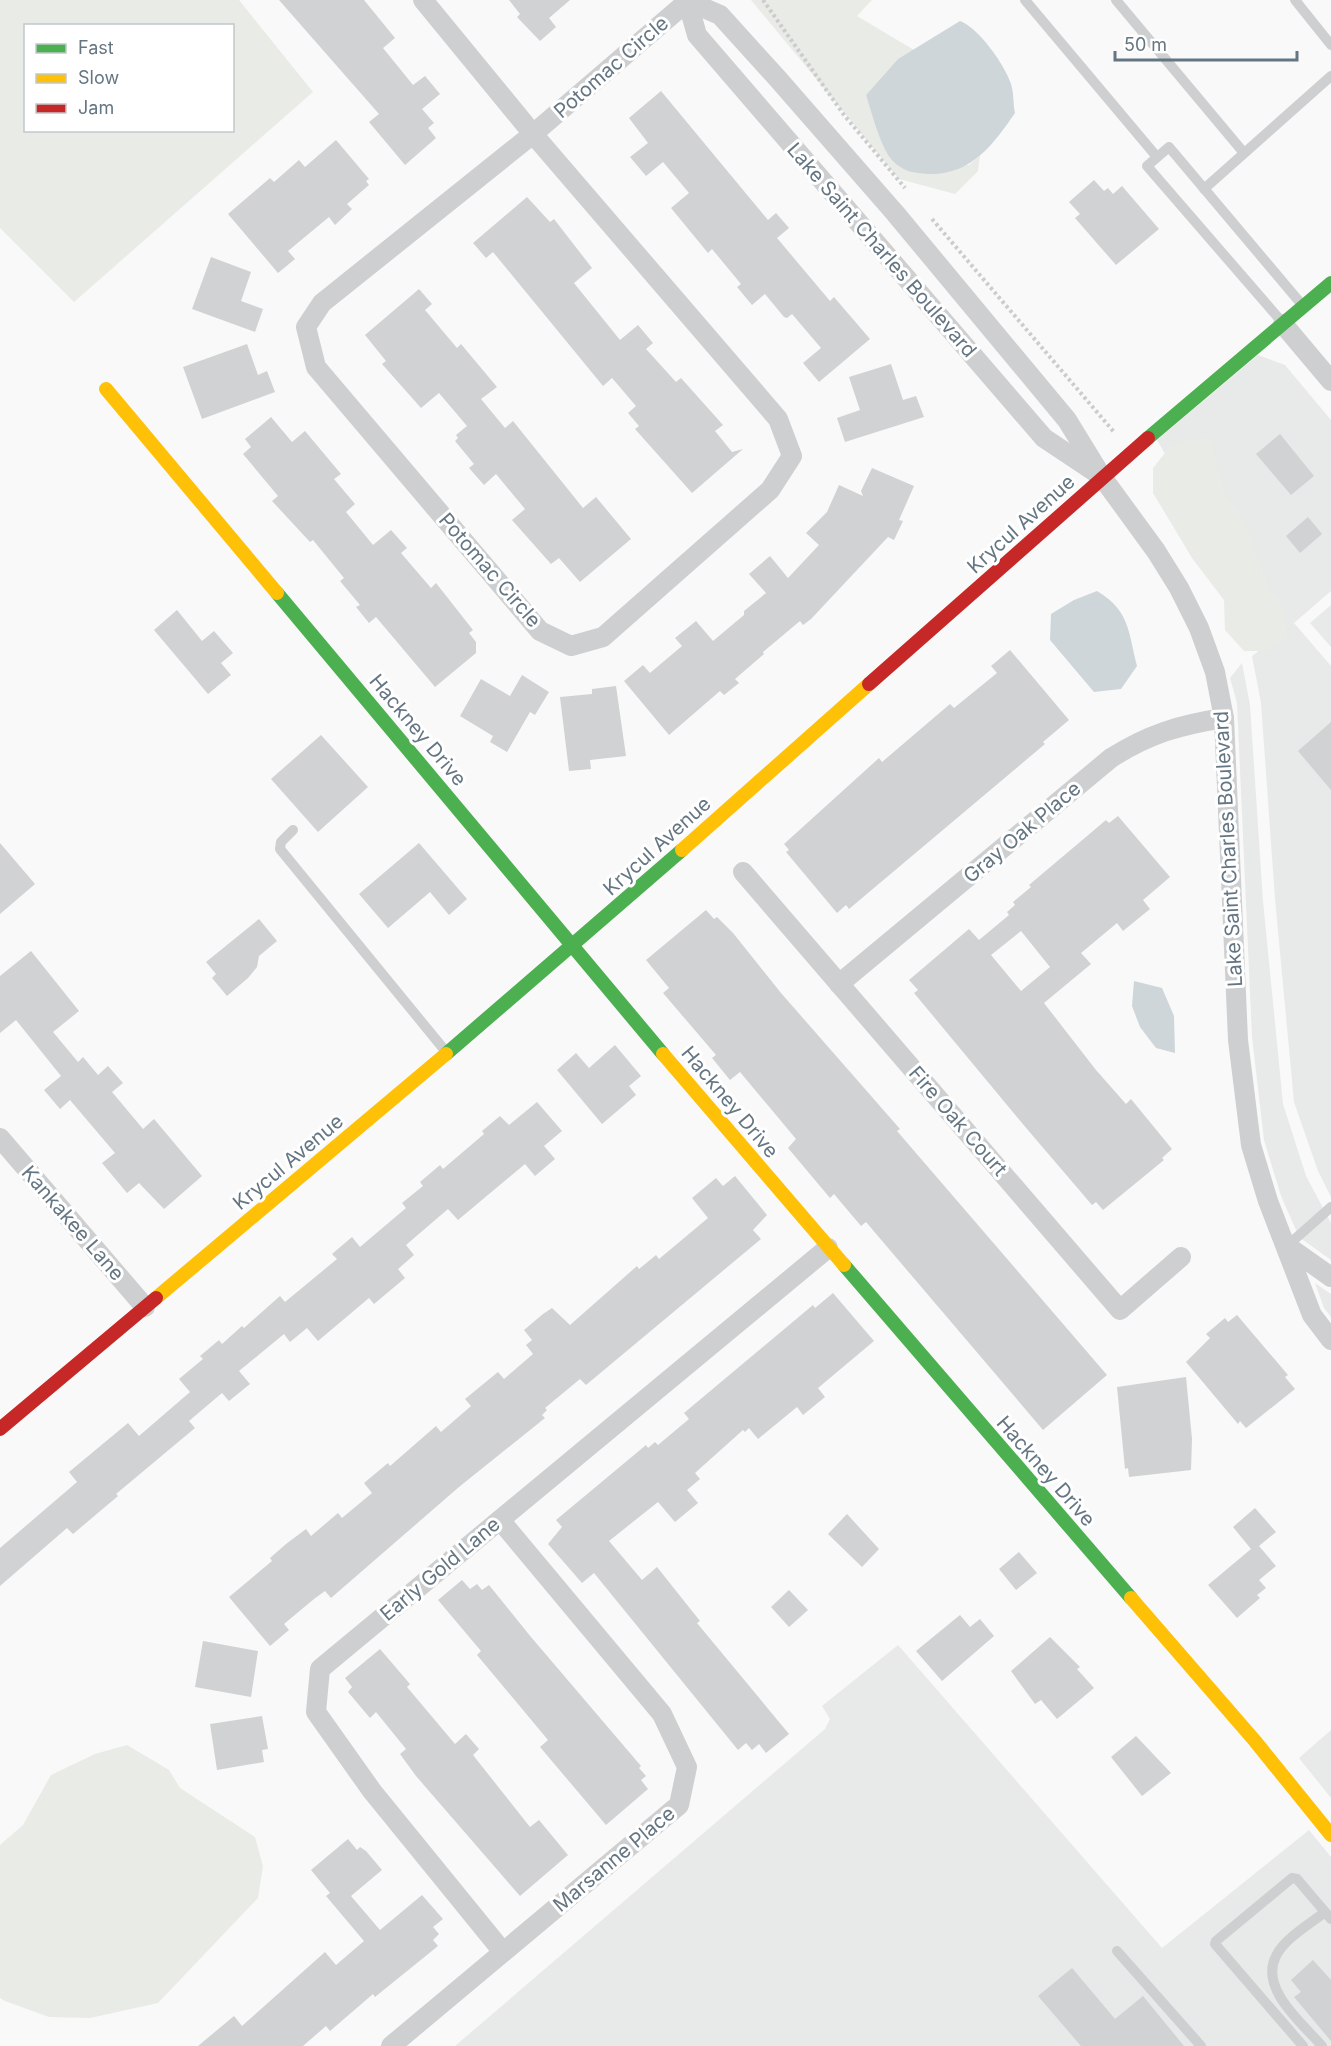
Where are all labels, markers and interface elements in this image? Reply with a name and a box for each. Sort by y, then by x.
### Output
street label: Potomac Circle [549,11,673,123]
legend [24,24,234,132]
scale bar [1115,24,1296,62]
text: 50 m [1124,34,1167,55]
text: Fast [78,37,114,58]
text: Slow [78,67,119,88]
text: Jam [78,97,114,118]
street label: Lake Saint Charles Boulevard [782,138,982,362]
street label: Krycul Avenue [962,470,1080,578]
street label: Potomac Circle [434,508,546,632]
street label: Hackney Drive [364,669,472,791]
street label: Lake Saint Charles Boulevard [1209,710,1247,988]
street label: Gray Oak Place [959,776,1085,888]
street label: Krycul Avenue [598,792,716,900]
street label: Hackney Drive [676,1041,784,1163]
street label: Fire Oak Court [904,1061,1012,1181]
street label: Krycul Avenue [228,1109,348,1215]
street label: Kankakee Lane [17,1161,129,1285]
street label: Hackney Drive [992,1411,1100,1531]
street label: Early Gold Lane [375,1512,505,1626]
street label: Marsanne Place [548,1801,680,1917]

